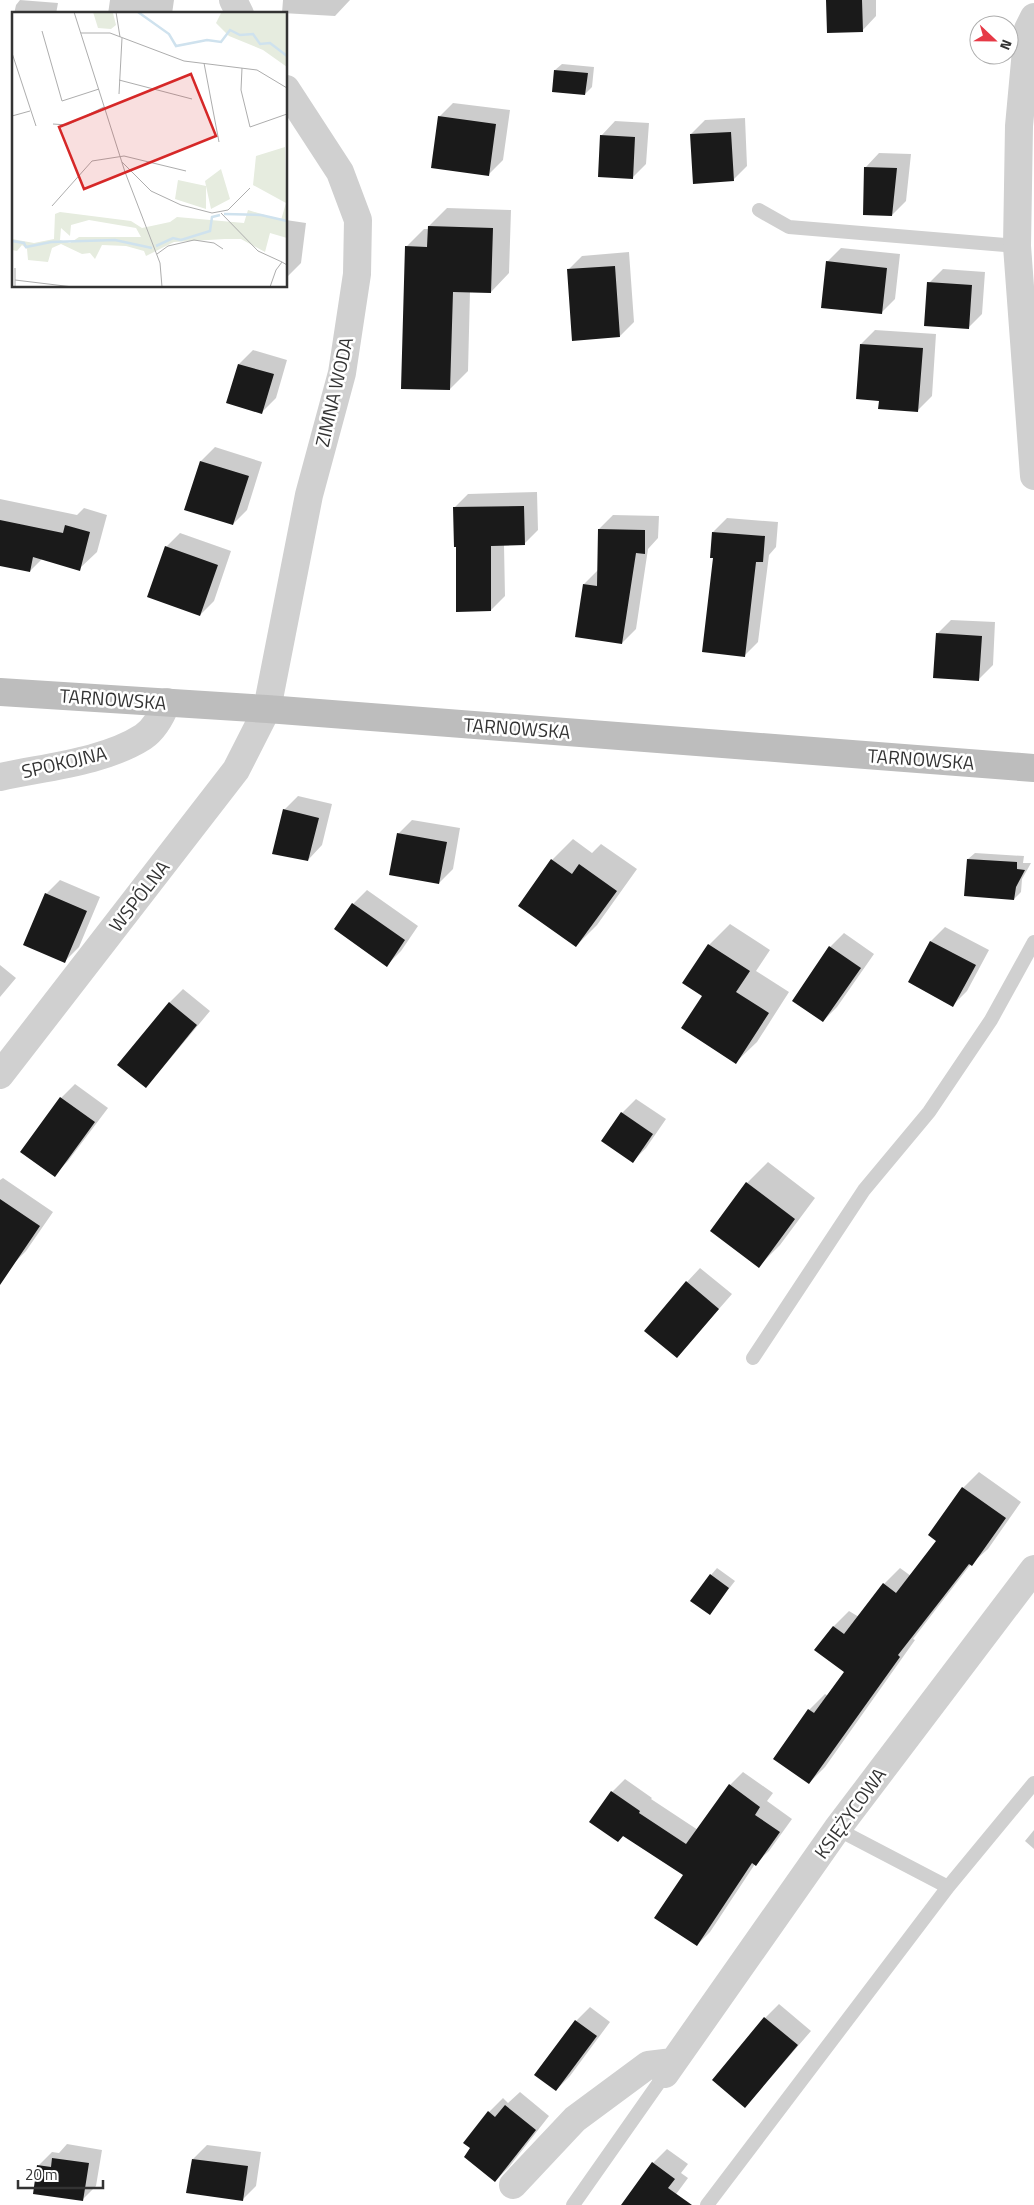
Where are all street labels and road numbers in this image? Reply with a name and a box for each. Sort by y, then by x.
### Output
street label: ZIMNA WODA [307,334,360,450]
street label: TARNOWSKA [59,680,167,717]
street label: TARNOWSKA [463,709,571,746]
street label: SPOKOJNA [19,738,109,785]
street label: TARNOWSKA [867,740,975,777]
street label: WSPÓLNA [101,854,176,938]
street label: KSIĘŻYCOWA [807,1761,893,1864]

